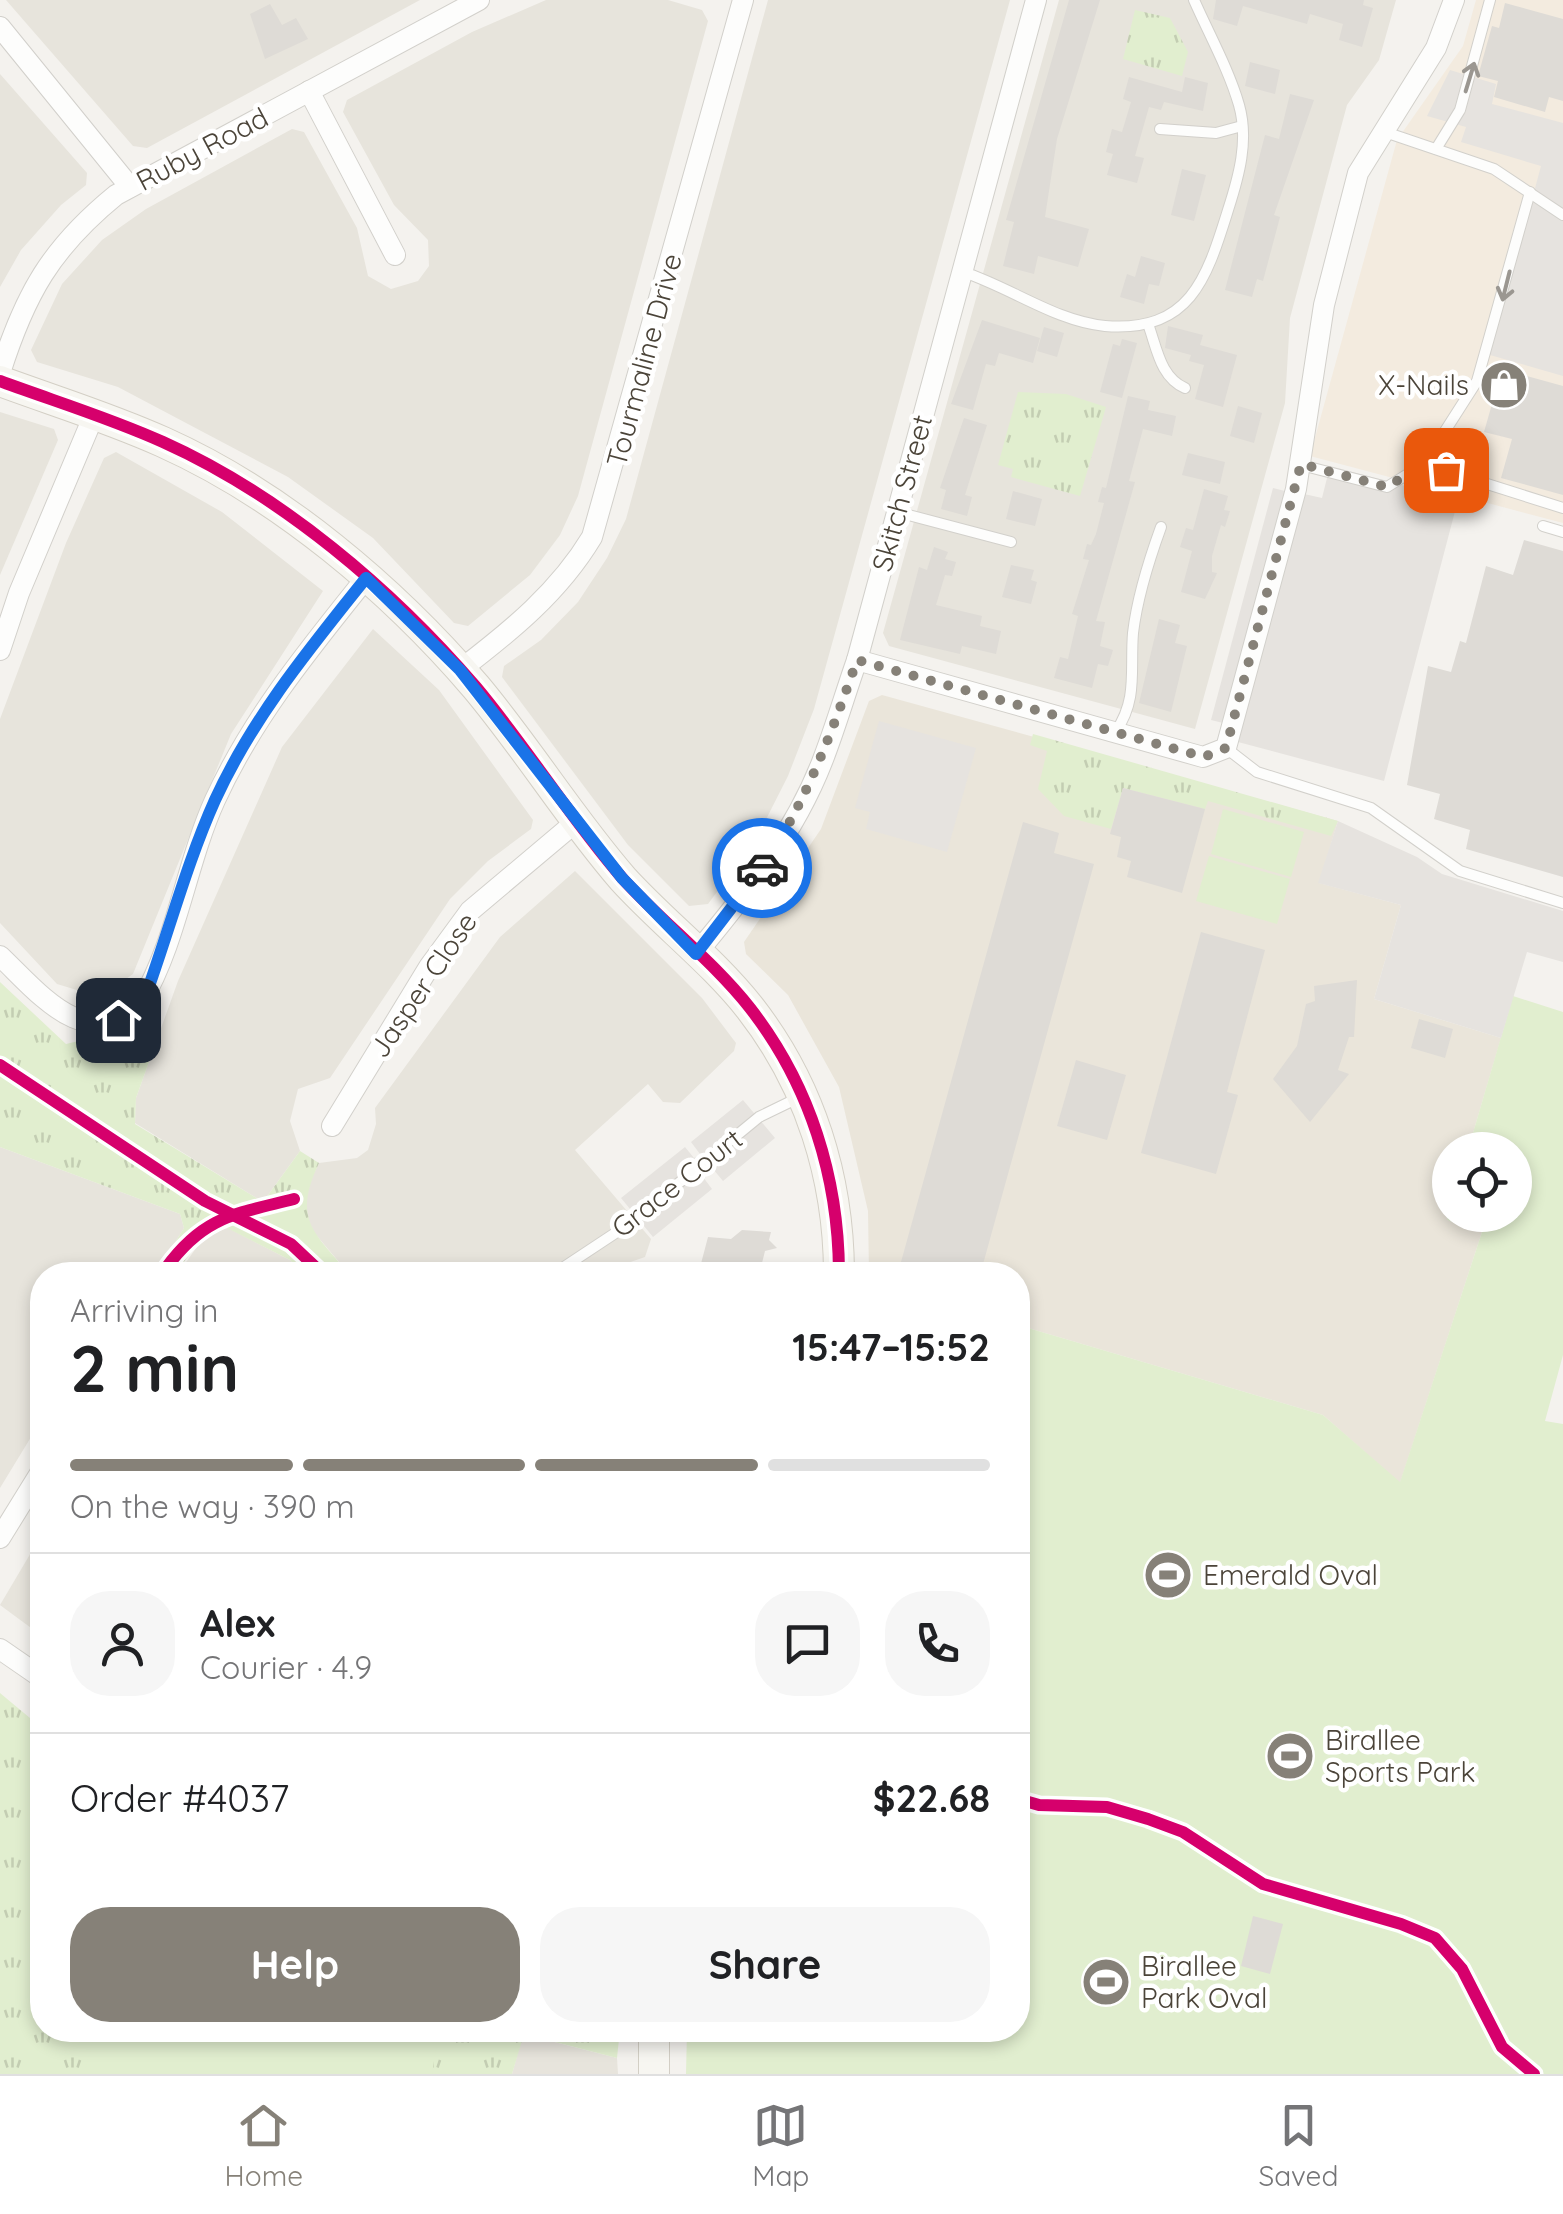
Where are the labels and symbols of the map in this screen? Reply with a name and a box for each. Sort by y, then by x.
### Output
one-way arrow [1462,62,1480,93]
street label: Ruby Road [130,99,274,198]
street label: Tourmaline Drive [598,249,689,470]
one-way arrow [1495,270,1514,301]
shop icon: X-Nails [1478,359,1530,411]
place label: X-Nails [1378,367,1469,402]
street label: Skitch Street [864,411,939,575]
pin [1404,428,1489,513]
courier [712,818,812,918]
street label: Jasper Close [361,905,484,1064]
pin [76,978,161,1063]
street label: Grace Court [604,1121,749,1244]
sports icon: Emerald Oval [1142,1549,1194,1601]
place label: Emerald Oval [1203,1557,1378,1592]
place label: Birallee Sports Park [1325,1722,1476,1789]
sports icon: Birallee Sports Park [1264,1730,1316,1782]
place label: Birallee Park Oval [1141,1948,1268,2015]
sports icon: Birallee Park Oval [1080,1956,1132,2008]

